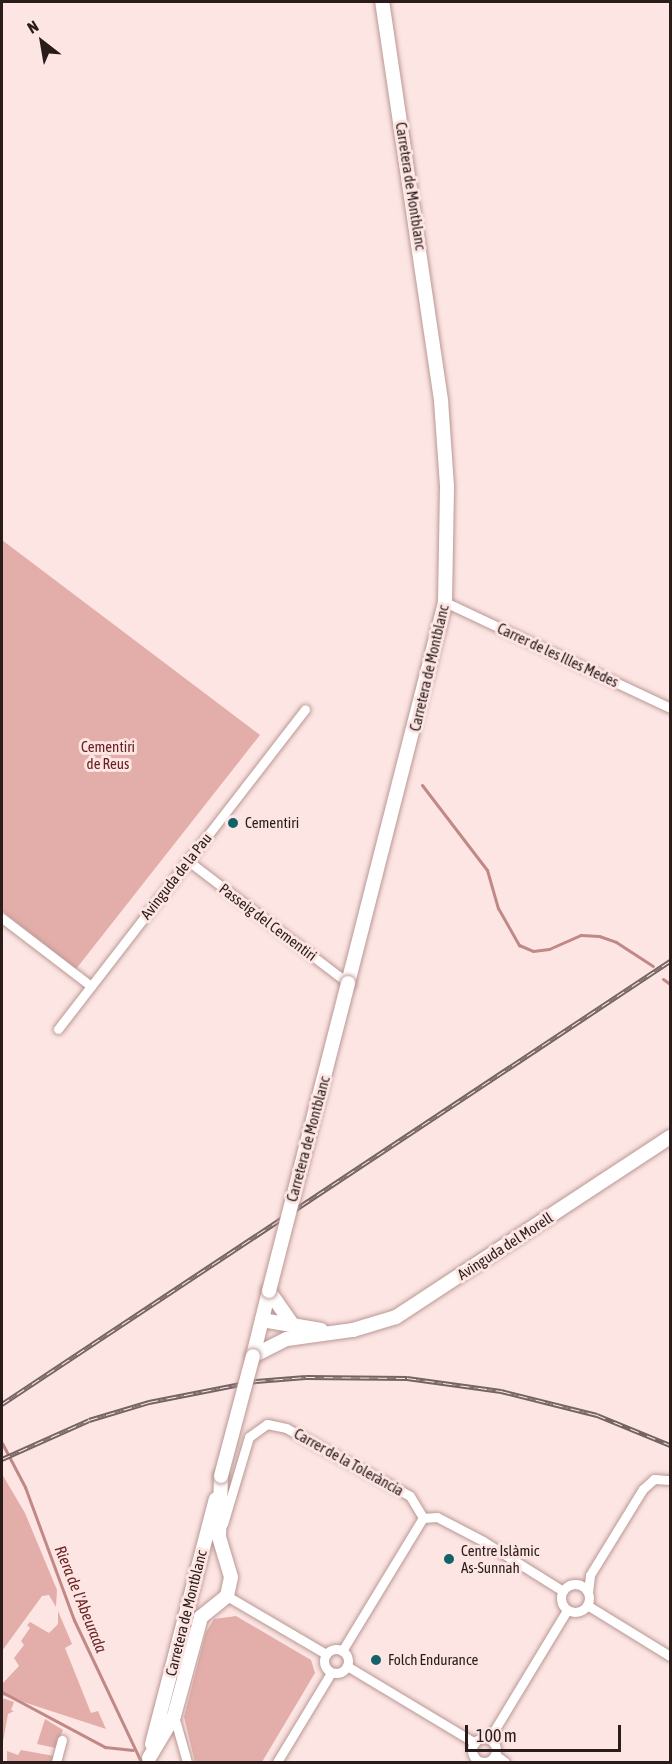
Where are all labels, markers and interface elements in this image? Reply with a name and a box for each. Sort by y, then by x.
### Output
north arrow [12,12,72,72]
text: N [24,16,41,37]
street label: Carretera de Montblanc [392,121,430,251]
street label: Carretera de Montblanc [406,603,452,733]
street label: Carrer de les Illes Medes [495,619,621,691]
park label: Cementiri de Reus [81,737,135,772]
place label: Cementiri [245,814,299,832]
marker: Cementiri [226,816,240,830]
street label: Avinguda de la Pau [137,829,215,923]
street label: Passeig del Cementiri [216,879,320,965]
street label: Carretera de Montblanc [283,1074,333,1204]
street label: Avinguda del Morell [454,1208,556,1284]
street label: Carrer de la Tolerància [291,1424,407,1500]
place label: Centre Islàmic As-Sunnah [461,1541,539,1576]
water label: Riera de l'Abeurada [51,1543,111,1655]
street label: Carretera de Montblanc [162,1548,210,1678]
marker: Centre Islàmic As-Sunnah [442,1552,456,1566]
place label: Folch Endurance [388,1651,478,1669]
marker: Folch Endurance [369,1653,383,1667]
scale bar [468,1713,624,1751]
text: 100 m [476,1725,517,1746]

